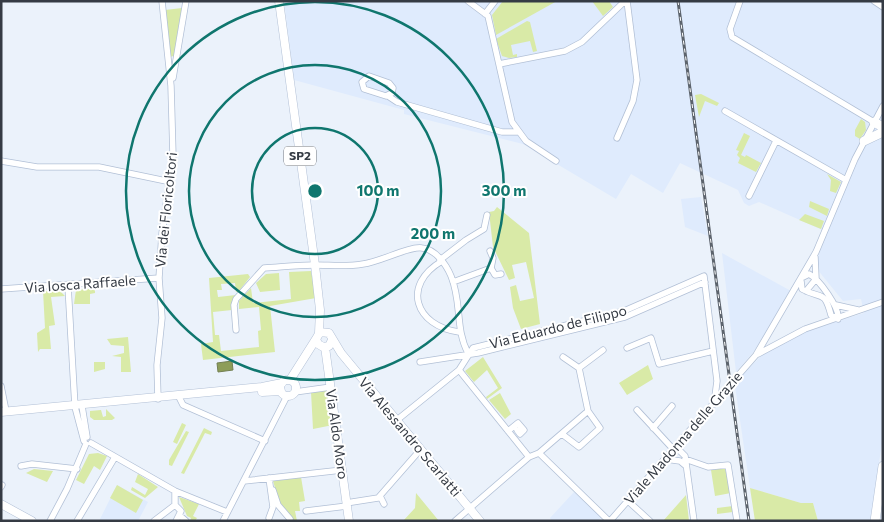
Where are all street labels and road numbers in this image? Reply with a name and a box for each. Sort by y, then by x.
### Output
road number: SP2 [284,146,316,166]
street label: Via dei Floricoltori [151,151,180,269]
street label: Via Iosca Raffaele [24,271,136,296]
street label: Via Eduardo de Filippo [487,301,628,352]
street label: Viale Madonna delle Grazie [620,368,745,508]
street label: Via Alessandro Scarlatti [356,374,465,500]
street label: Via Aldo Moro [323,388,352,480]

